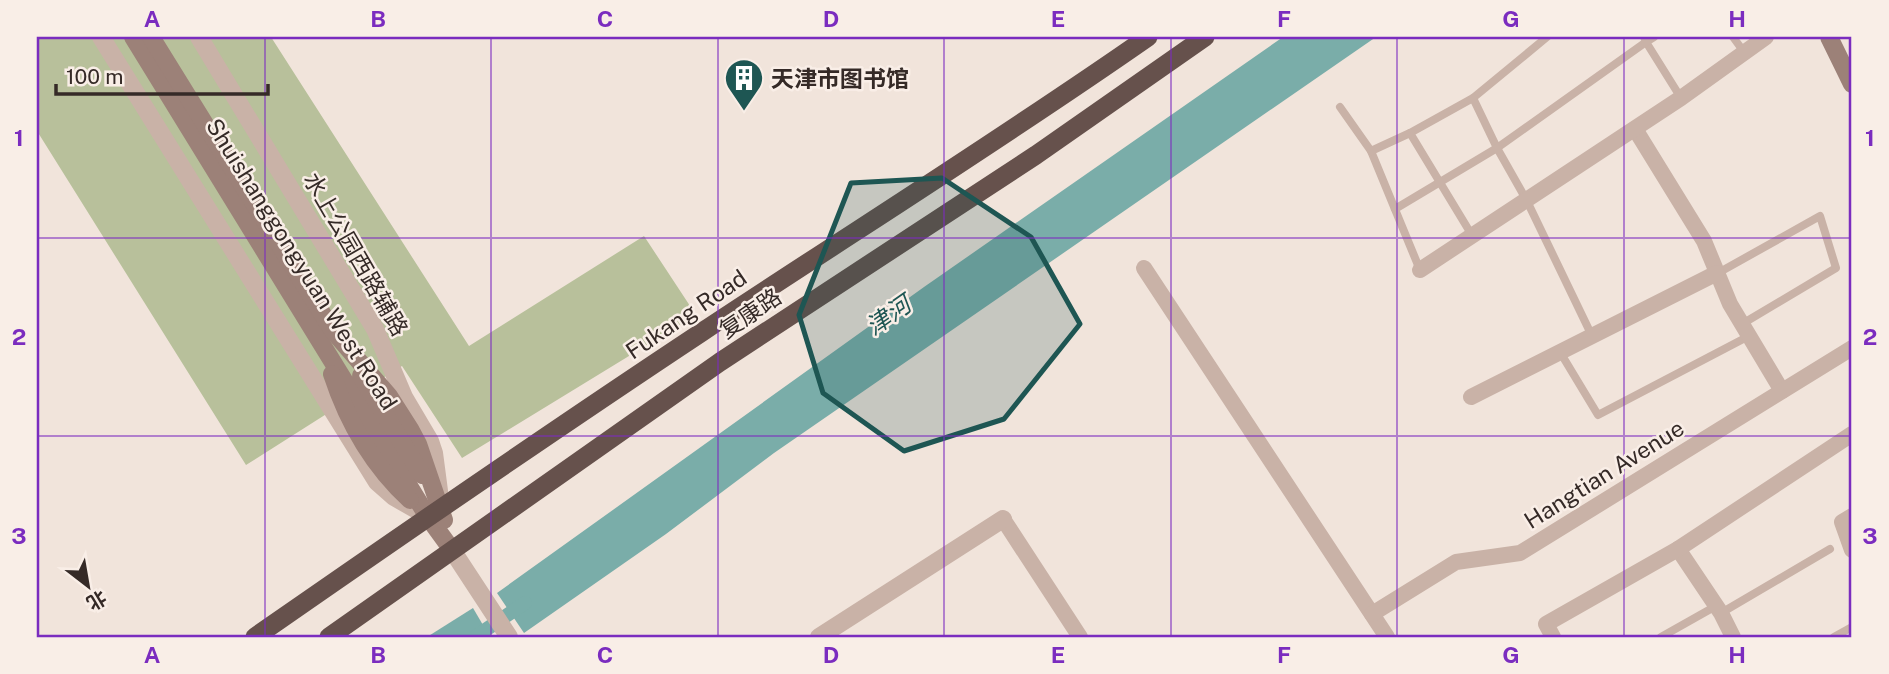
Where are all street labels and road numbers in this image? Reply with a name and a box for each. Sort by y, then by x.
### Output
street label: Shuishanggongyuan West Road [201,113,403,415]
street label: 水上公园西路辅路 [298,168,414,340]
street label: Fukang Road [620,264,752,364]
street label: 复康路 [714,283,786,343]
street label: Hangtian Avenue [1519,414,1689,534]

